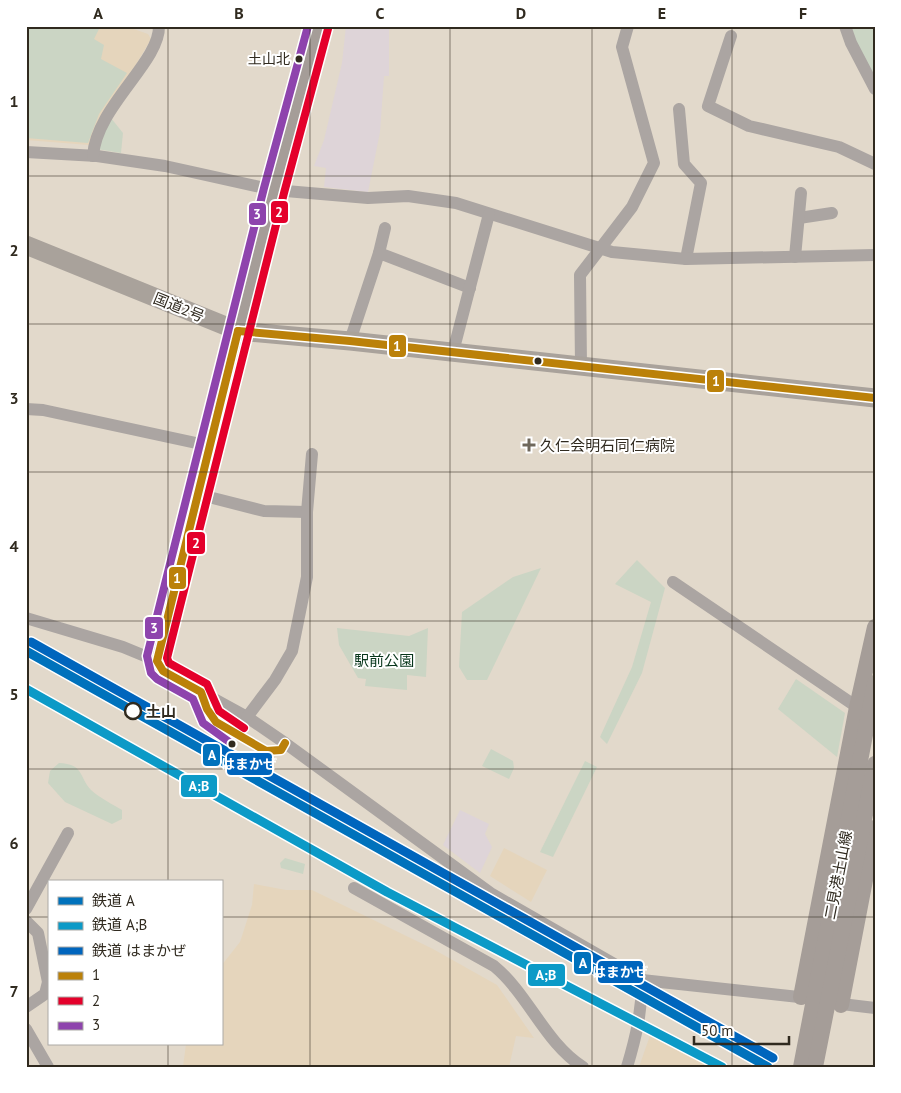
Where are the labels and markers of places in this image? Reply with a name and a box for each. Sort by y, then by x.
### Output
place label: 土山北 [248,50,290,68]
marker: 土山北 [294,54,304,64]
unlabelled marker [533,356,543,366]
place label: 久仁会明石同仁病院 [540,436,675,455]
marker: 久仁会明石同仁病院 [522,438,536,452]
marker: 土山 [124,702,142,720]
place label: 土山 [146,702,176,721]
unlabelled marker [227,739,237,749]

